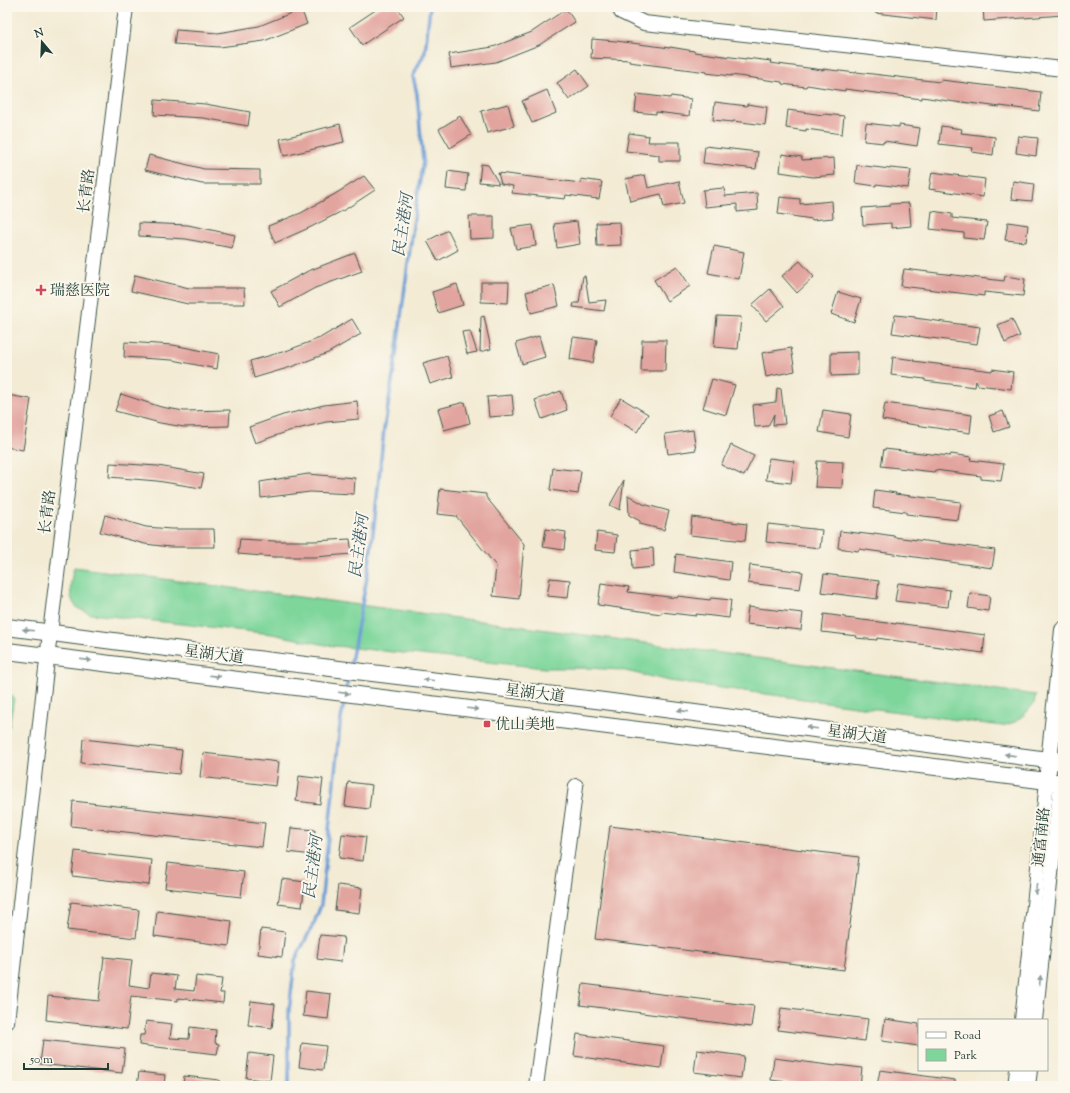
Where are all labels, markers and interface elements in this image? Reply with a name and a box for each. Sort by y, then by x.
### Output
north arrow [22,22,62,62]
text: N [31,24,46,43]
street label: 长青路 [74,168,101,215]
water label: 民主港河 [389,189,421,259]
place label: 瑞慈医院 [50,281,110,302]
marker: 瑞慈医院 [35,284,47,296]
street label: 长青路 [35,489,62,536]
water label: 民主港河 [345,510,376,579]
one-way arrow [22,627,34,633]
street label: 星湖大道 [183,641,245,670]
one-way arrow [80,657,92,663]
one-way arrow [209,673,221,680]
one-way arrow [423,677,435,683]
street label: 星湖大道 [504,680,566,709]
one-way arrow [338,690,350,696]
one-way arrow [467,706,479,712]
one-way arrow [677,708,689,715]
place label: 优山美地 [495,715,555,736]
marker: 优山美地 [482,719,492,729]
street label: 星湖大道 [826,721,888,750]
one-way arrow [806,725,818,731]
one-way arrow [1004,752,1016,758]
street label: 通富南路 [1029,806,1056,868]
water label: 民主港河 [299,831,330,900]
one-way arrow [1033,883,1039,895]
one-way arrow [1036,975,1043,987]
legend [918,1019,1048,1071]
text: Road [954,1027,981,1045]
scale bar [24,1045,108,1071]
text: Park [954,1047,977,1065]
text: 50 m [29,1051,53,1069]

